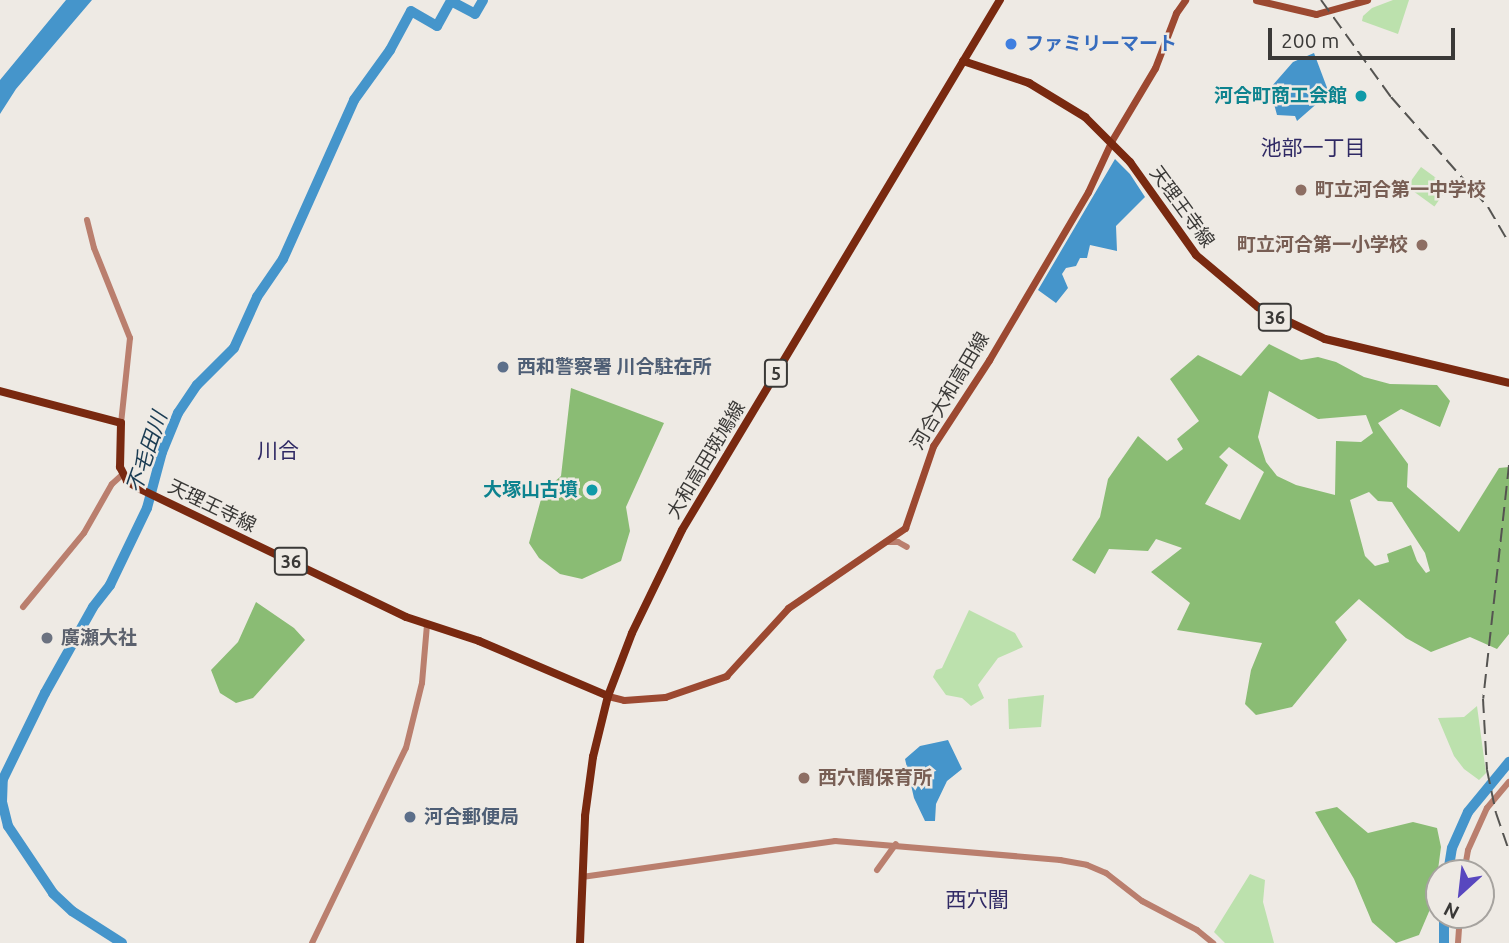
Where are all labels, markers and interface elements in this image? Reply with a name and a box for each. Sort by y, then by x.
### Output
scale bar [1271,14,1458,58]
text: 200 m [1281,28,1339,52]
place label: ファミリーマート [1025,33,1177,55]
marker: ファミリーマート [1003,36,1019,52]
place label: 河合町商工会館 [1214,85,1347,107]
marker: 河合町商工会館 [1353,88,1369,104]
district label: 池部一丁目 [1261,134,1365,160]
street label: 天理王寺線 [1145,162,1219,252]
place label: 町立河合第一中学校 [1315,179,1486,201]
marker: 町立河合第一中学校 [1293,182,1309,198]
place label: 町立河合第一小学校 [1237,234,1408,256]
marker: 町立河合第一小学校 [1414,237,1430,253]
road number: 36 [1258,302,1292,332]
street label: 河合大和高田線 [906,328,994,454]
place label: 西和警察署 川合駐在所 [517,356,712,378]
road number: 5 [764,358,788,388]
marker: 西和警察署 川合駐在所 [495,359,511,375]
street label: 大和高田斑鳩線 [662,397,750,523]
water label: 不毛田川 [120,408,172,496]
district label: 川合 [257,437,299,463]
street label: 天理王寺線 [164,475,260,537]
place label: 大塚山古墳 [483,479,578,501]
marker: 大塚山古墳 [584,482,600,498]
road number: 36 [274,546,308,576]
place label: 廣瀬大社 [61,627,137,649]
marker: 廣瀬大社 [39,630,55,646]
place label: 西穴闇保育所 [818,767,932,789]
marker: 西穴闇保育所 [796,770,812,786]
place label: 河合郵便局 [424,806,519,828]
marker: 河合郵便局 [402,809,418,825]
north arrow [1425,859,1495,929]
district label: 西穴闇 [946,886,1008,912]
text: N [1440,898,1463,924]

